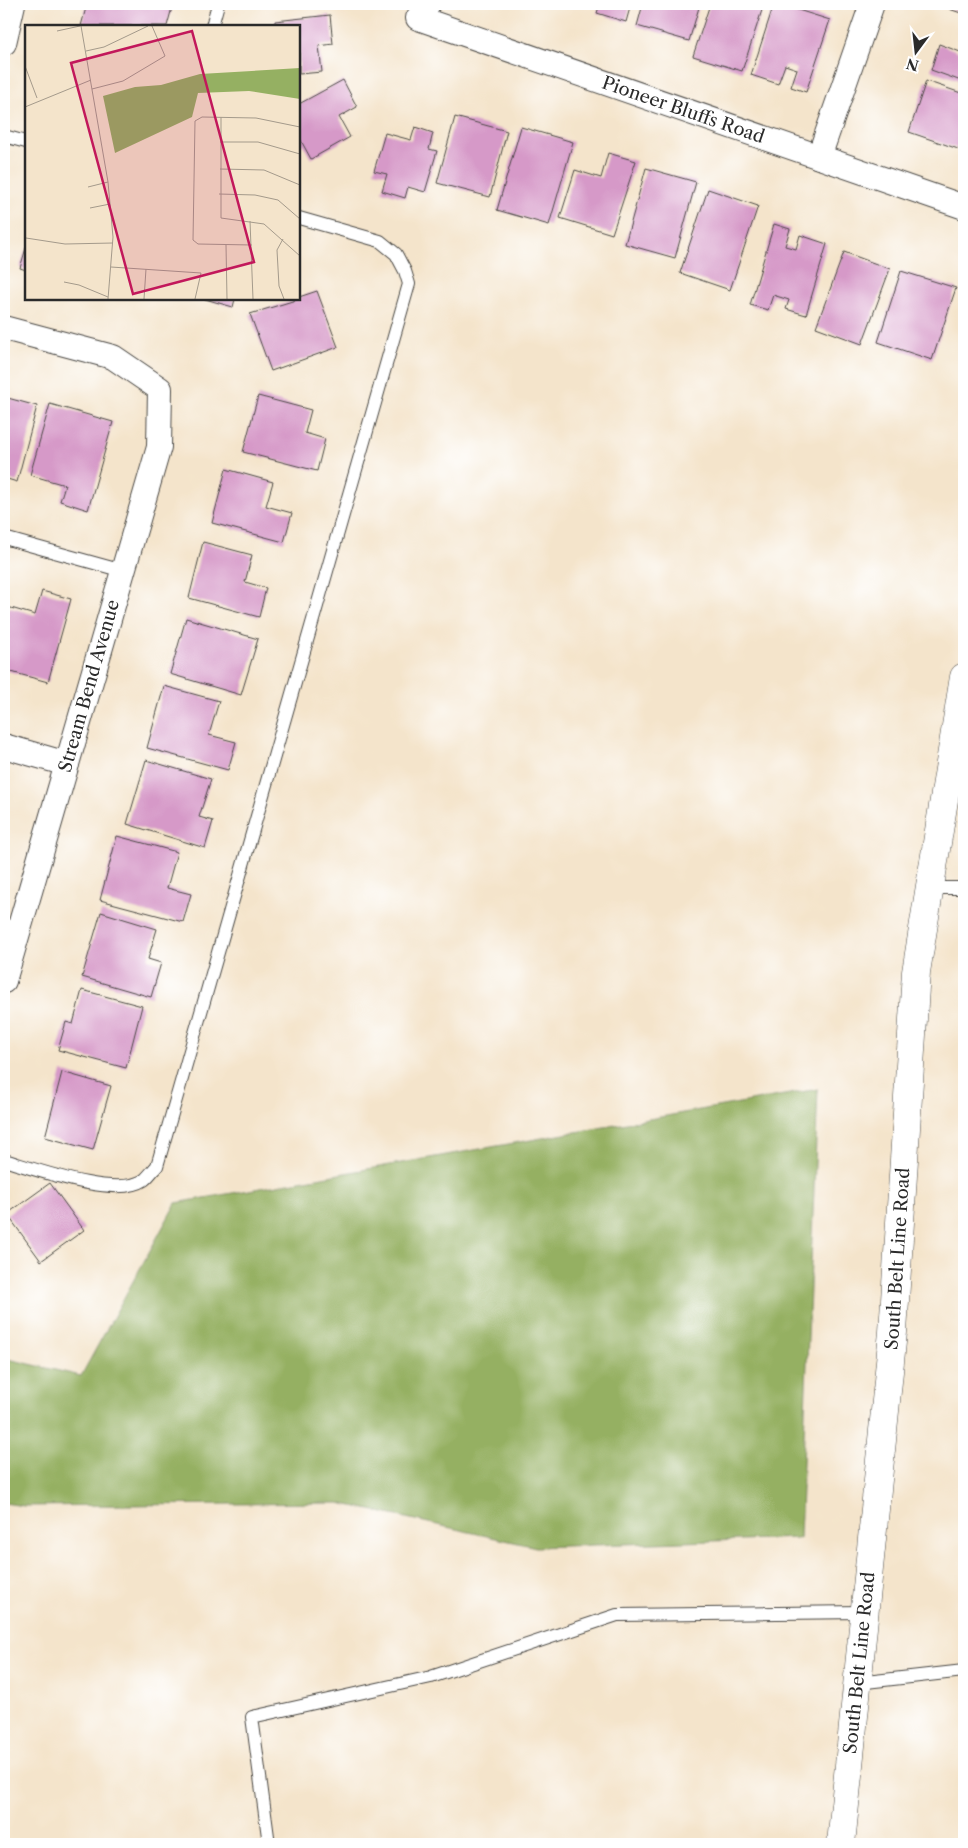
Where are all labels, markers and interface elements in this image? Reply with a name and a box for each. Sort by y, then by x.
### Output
inset map [25,25,300,300]
north arrow [890,28,940,78]
text: N [904,54,921,75]
street label: Pioneer Bluffs Road [599,72,768,148]
street label: Stream Bend Avenue [54,597,124,775]
street label: South Belt Line Road [880,1167,914,1351]
street label: South Belt Line Road [839,1571,880,1755]

